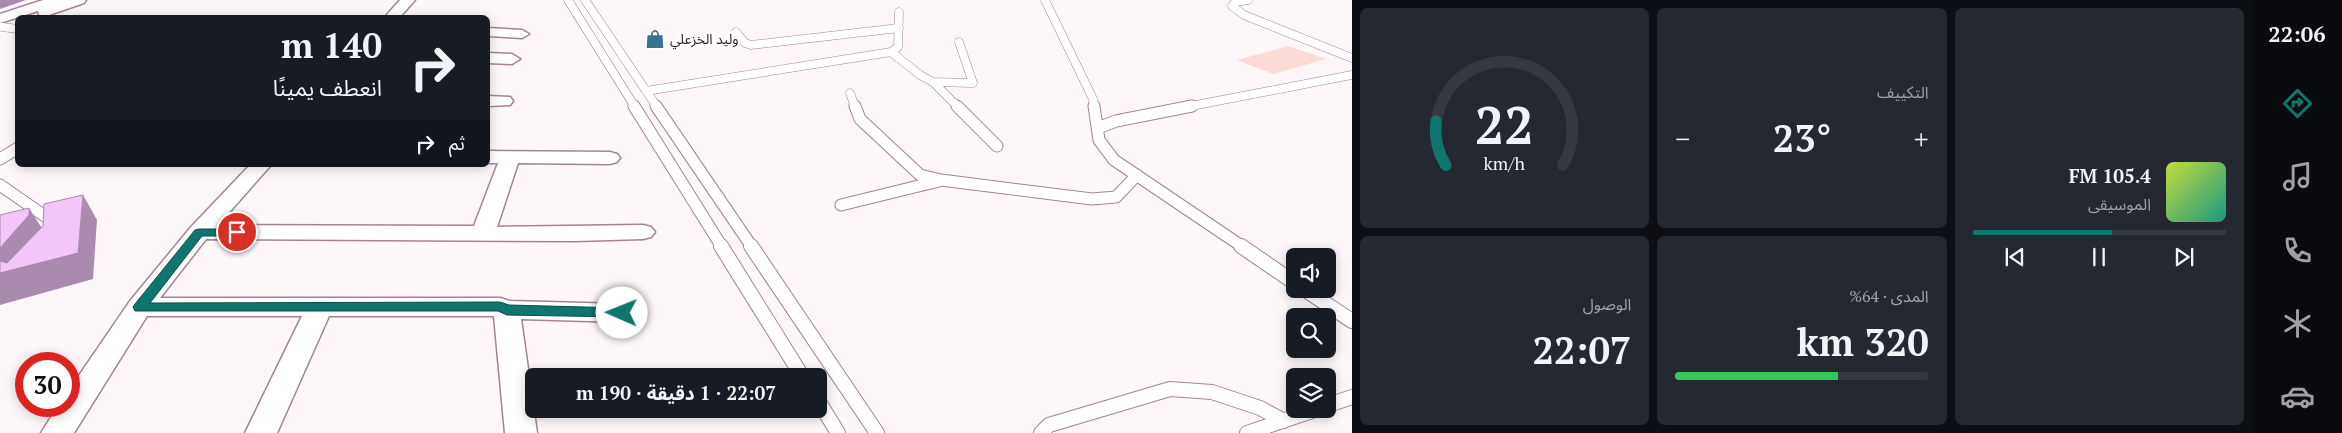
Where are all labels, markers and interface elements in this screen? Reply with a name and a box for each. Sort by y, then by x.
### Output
text: 22:06 [2268,19,2326,48]
text: 140 m [281,22,382,68]
shop icon: وليد الخزعلي [644,28,666,50]
place label: وليد الخزعلي [670,29,739,50]
icon: right [400,35,465,100]
text: انعطف يمينًا [273,73,382,102]
text: التكييف [1877,81,1929,103]
icon: directions [2280,86,2315,121]
text: 22 [1475,90,1534,159]
text: 23° [1773,113,1831,163]
text: − [1675,120,1690,157]
text: + [1914,120,1929,157]
icon: right [411,130,439,158]
text: ثم [449,130,465,155]
text: km/h [1484,151,1526,175]
icon: music [2280,159,2315,194]
text: 105.4 FM [2069,163,2151,188]
text: الموسيقى [2088,193,2151,215]
pin [216,211,258,253]
icon: arrive [223,218,251,246]
icon: phone [2280,233,2315,268]
icon: previous [2001,243,2029,271]
icon: pause [2085,243,2113,271]
icon: next [2170,243,2198,271]
map controls [1286,248,1336,418]
button: sound [1286,248,1336,298]
text: المدى · 64% [1849,285,1929,307]
position arrow [595,286,647,338]
text: الوصول [1583,293,1631,315]
icon: climate [2280,306,2315,341]
button: search [1286,308,1336,358]
text: 320 km [1797,317,1929,367]
text: 22:07 [1532,325,1631,375]
speed limit sign: 30 [15,352,80,417]
button: layers [1286,368,1336,418]
icon: car [2280,379,2315,414]
text: 22:07 · 1 دقيقة · 190 m [576,380,776,405]

